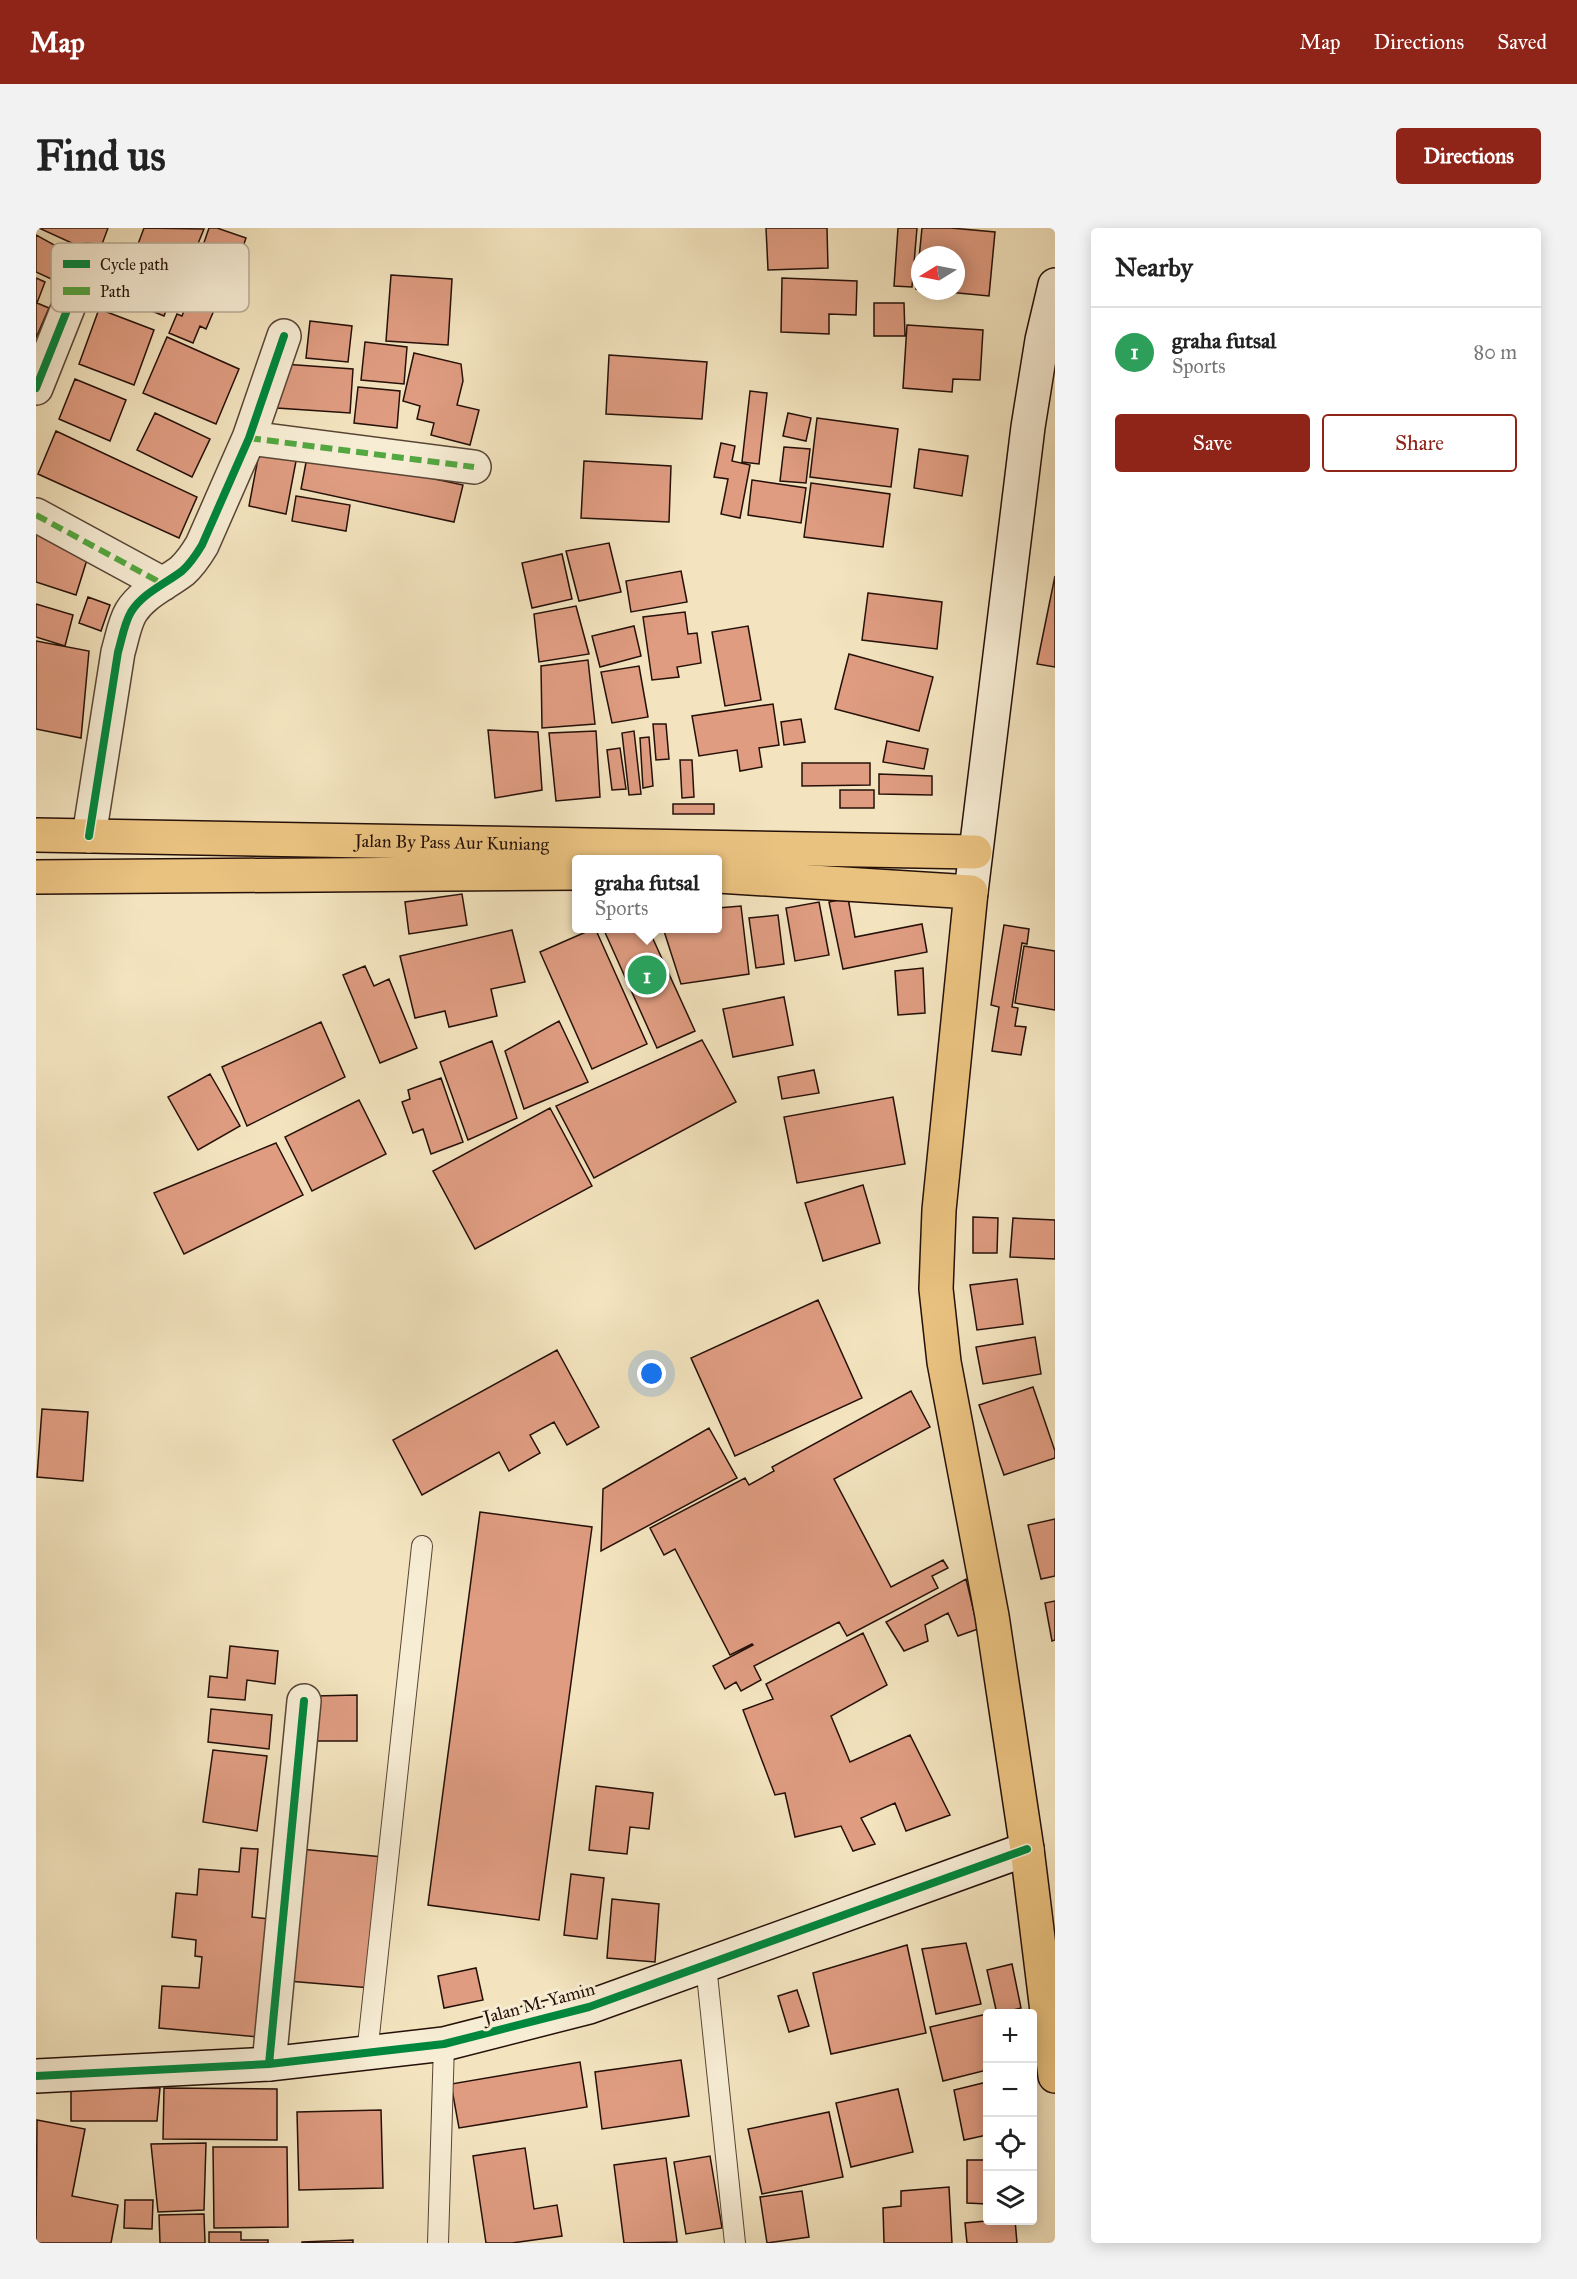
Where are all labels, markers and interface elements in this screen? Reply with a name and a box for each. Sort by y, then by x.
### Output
text: Map [30,25,85,60]
text: Map [1300,29,1341,55]
text: Directions [1374,29,1464,55]
text: Saved [1497,29,1547,55]
button: Directions [1396,128,1541,184]
text: Find us [36,130,166,182]
legend [51,243,249,312]
north arrow [911,246,965,300]
text: Nearby [1115,251,1193,283]
text: Cycle path [100,255,169,274]
text: Path [100,282,130,301]
text: graha futsal [1172,327,1276,354]
text: 1 [1131,340,1138,364]
text: 80 m [1474,340,1517,364]
text: Sports [1172,354,1226,378]
button: Save [1115,414,1310,472]
button: Share [1322,414,1517,472]
street label: Jalan By Pass Aur Kuniang [353,830,550,856]
popup [572,855,722,933]
text: graha futsal [595,869,699,896]
text: Sports [595,896,648,920]
pin: 1 [628,952,666,998]
your location [637,1359,666,1388]
street label: Jalan M. Yamin [479,1978,598,2030]
map controls [983,2009,1037,2225]
button: + [983,2009,1037,2063]
button: − [983,2063,1037,2117]
button: locate [983,2117,1037,2171]
button: layers [983,2171,1037,2225]

